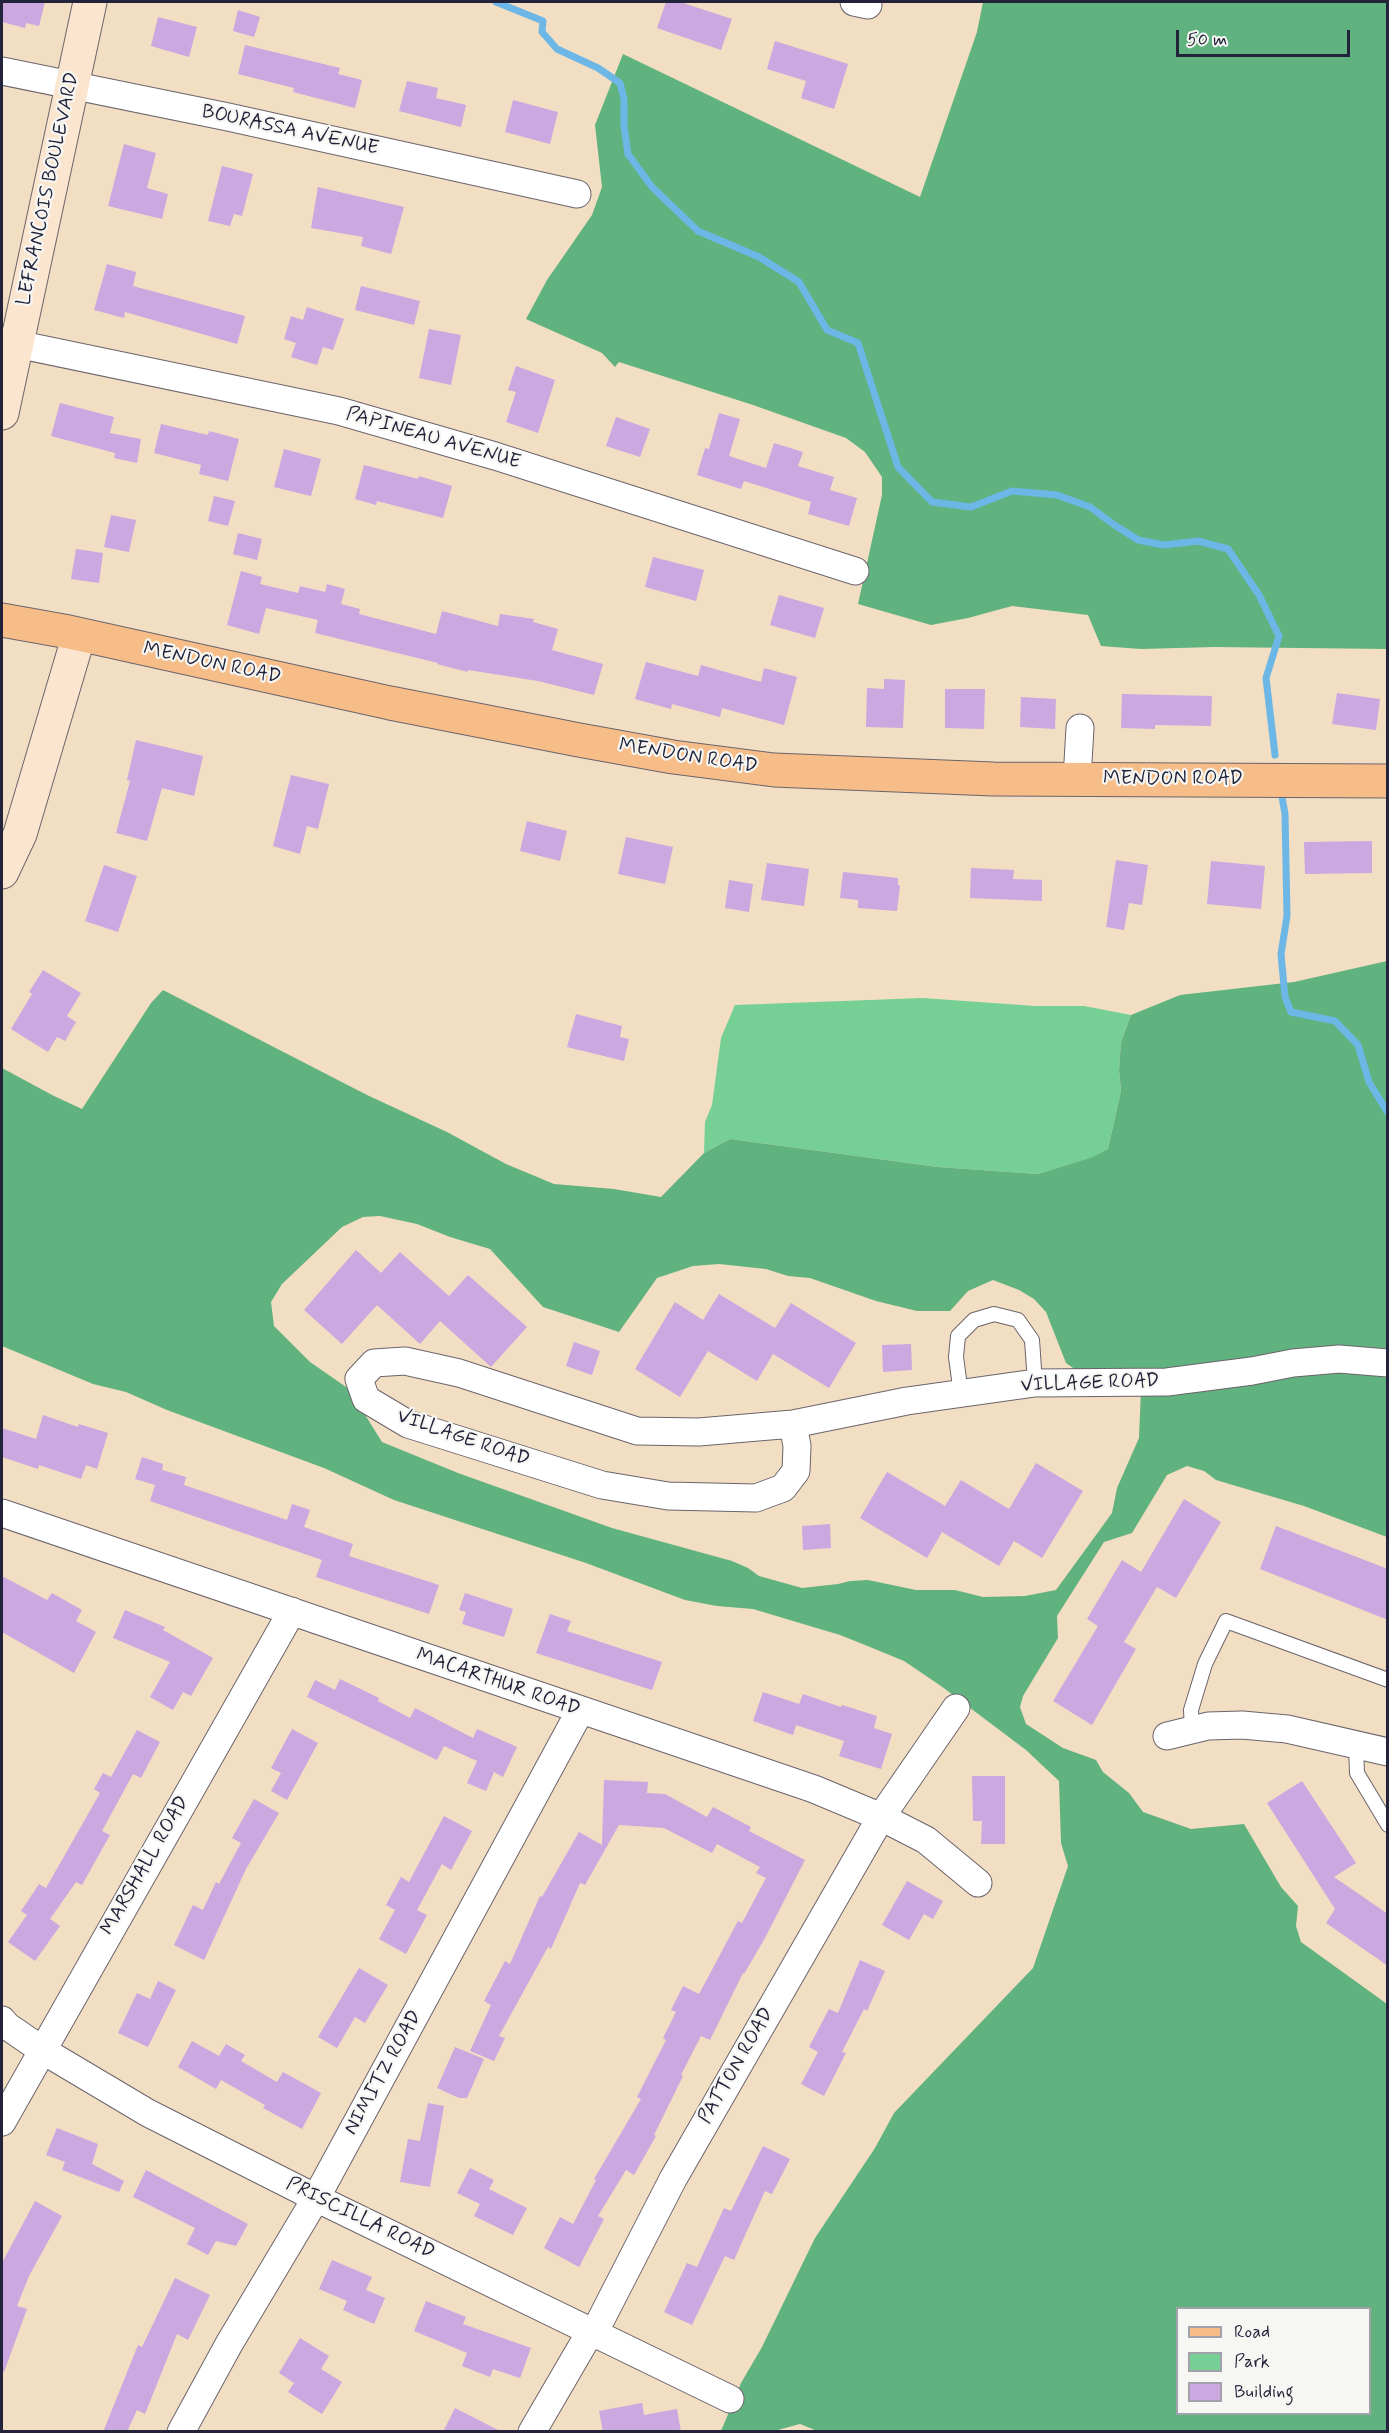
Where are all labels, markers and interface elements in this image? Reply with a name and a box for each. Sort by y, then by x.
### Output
scale bar [1179,18,1353,56]
text: 50 m [1187,28,1227,52]
street label: LEFRANCOIS BOULEVARD [13,70,85,308]
street label: BOURASSA AVENUE [199,101,381,161]
street label: PAPINEAU AVENUE [343,403,523,475]
street label: MENDON ROAD [141,638,283,690]
street label: MENDON ROAD [617,734,759,780]
street label: MENDON ROAD [1103,768,1243,792]
street label: VILLAGE ROAD [1020,1370,1160,1398]
street label: VILLAGE ROAD [393,1405,533,1473]
street label: MACARTHUR ROAD [413,1644,583,1722]
street label: MARSHALL ROAD [96,1792,196,1940]
street label: PATTON ROAD [694,2004,780,2128]
street label: NIMITZ ROAD [340,2007,428,2139]
street label: PRISCILLA ROAD [282,2173,438,2265]
legend [1176,2307,1371,2415]
text: Road [1234,2320,1270,2344]
text: Park [1234,2350,1270,2374]
text: Building [1234,2380,1294,2404]

